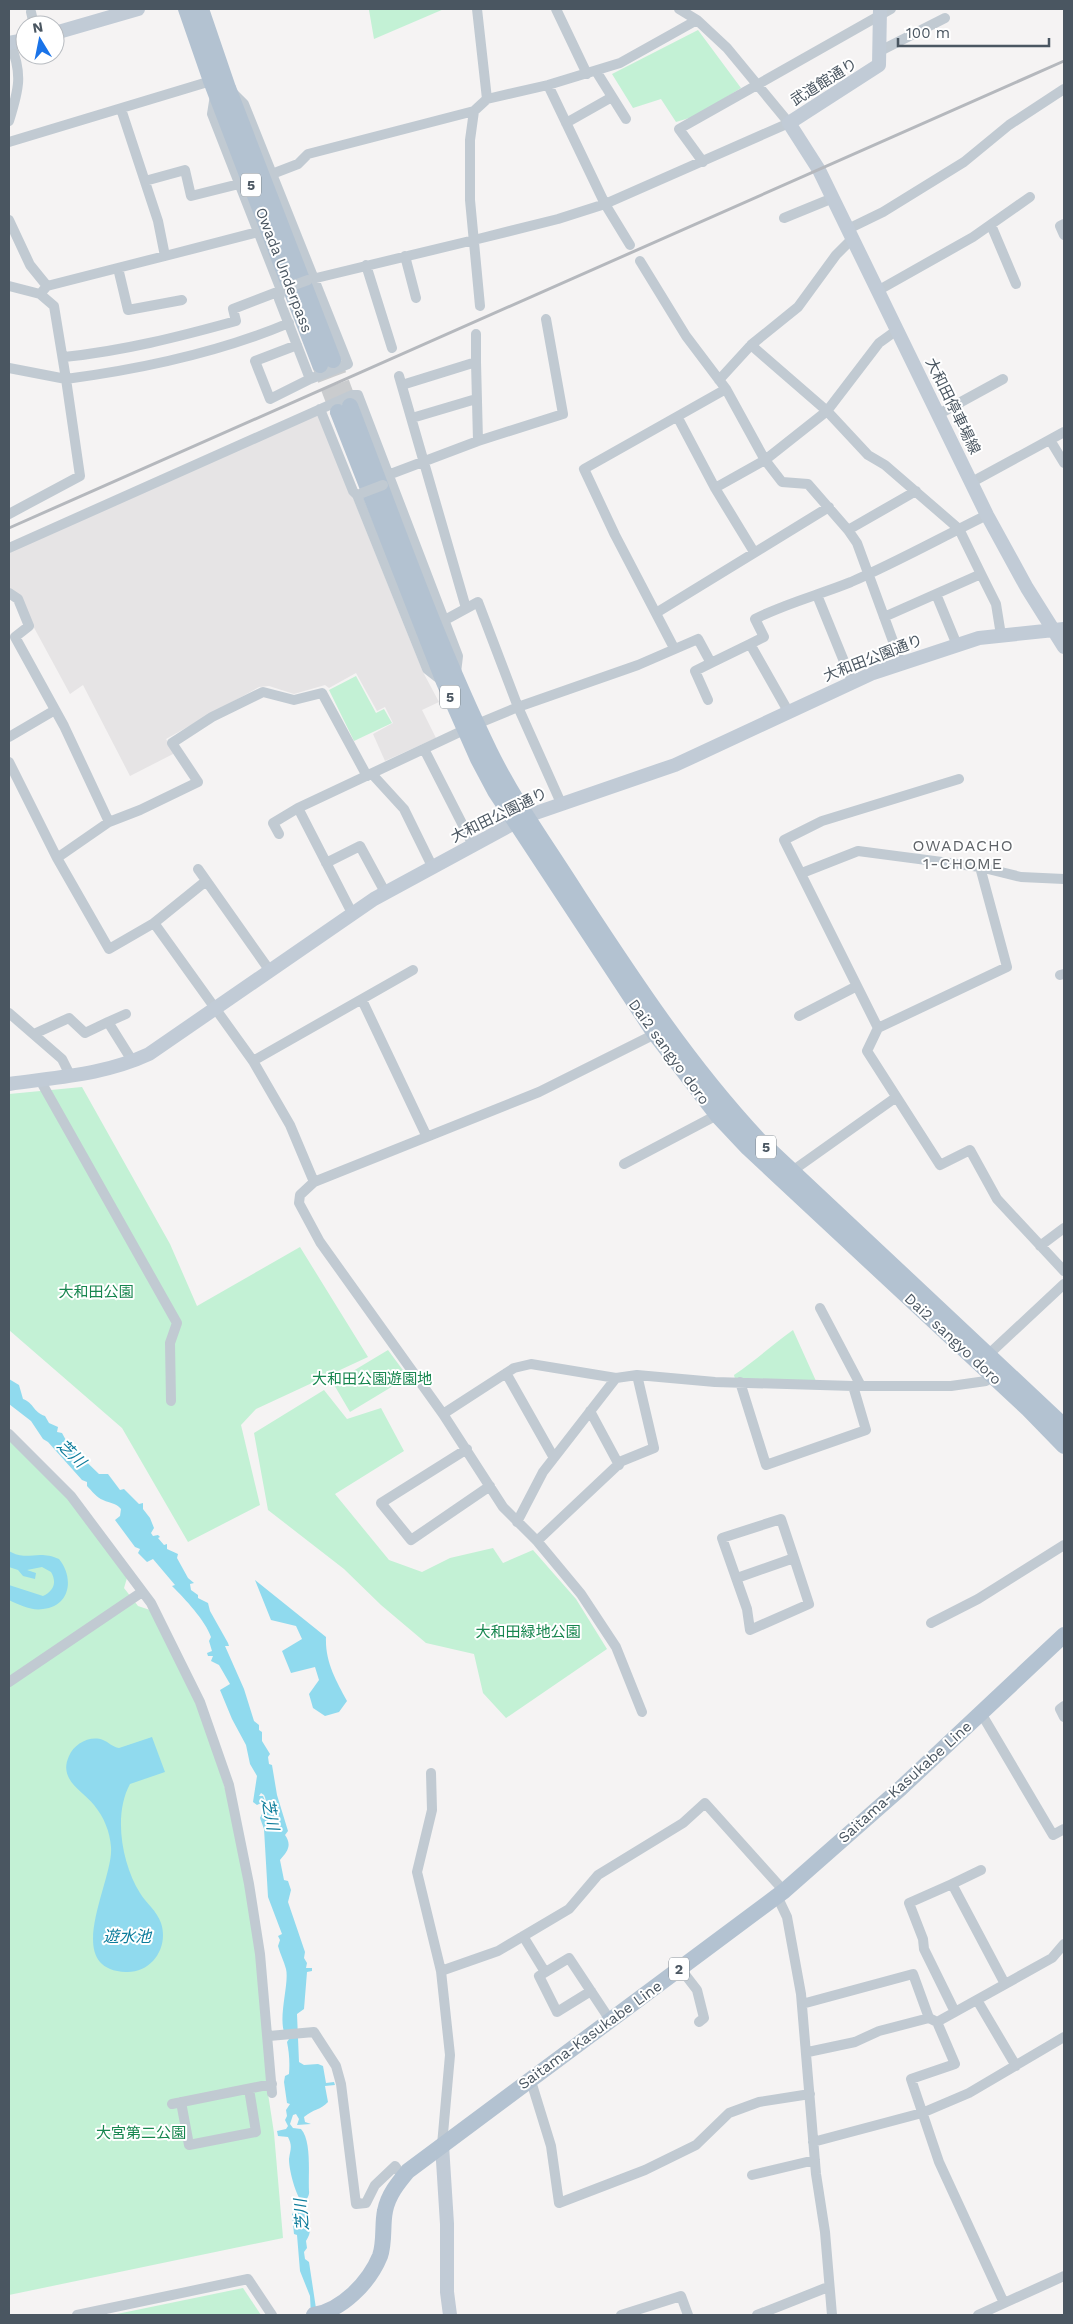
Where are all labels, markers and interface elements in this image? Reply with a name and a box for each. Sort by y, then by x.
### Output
north arrow [15,15,65,65]
scale bar [898,15,1049,47]
text: N [31,18,44,36]
text: 100 m [906,24,950,42]
street label: 武道館通り [787,54,861,110]
road number: 5 [241,174,261,196]
street label: Owada Underpass [252,205,316,335]
street label: 大和田停車場線 [922,355,984,457]
street label: 大和田公園通り [821,631,925,685]
road number: 5 [440,686,460,709]
street label: 大和田公園通り [448,784,550,846]
district label: OWADACHO 1-CHOME [912,836,1014,873]
street label: Dai2 sangyo doro [625,996,713,1108]
road number: 5 [756,1136,776,1158]
park label: 大和田公園 [58,1283,134,1301]
street label: Dai2 sangyo doro [901,1289,1005,1389]
park label: 大和田公園遊園地 [312,1370,432,1388]
water label: 芝川 [54,1435,91,1473]
park label: 大和田緑地公園 [475,1623,581,1641]
street label: Saitama-Kasukabe Line [835,1717,975,1847]
water label: 芝川 [258,1797,283,1834]
water label: 遊水池 [103,1927,153,1946]
road number: 2 [669,1958,689,1980]
street label: Saitama-Kasukabe Line [515,1977,665,2093]
park label: 大宮第二公園 [96,2124,186,2142]
water label: 芝川 [290,2196,312,2232]

